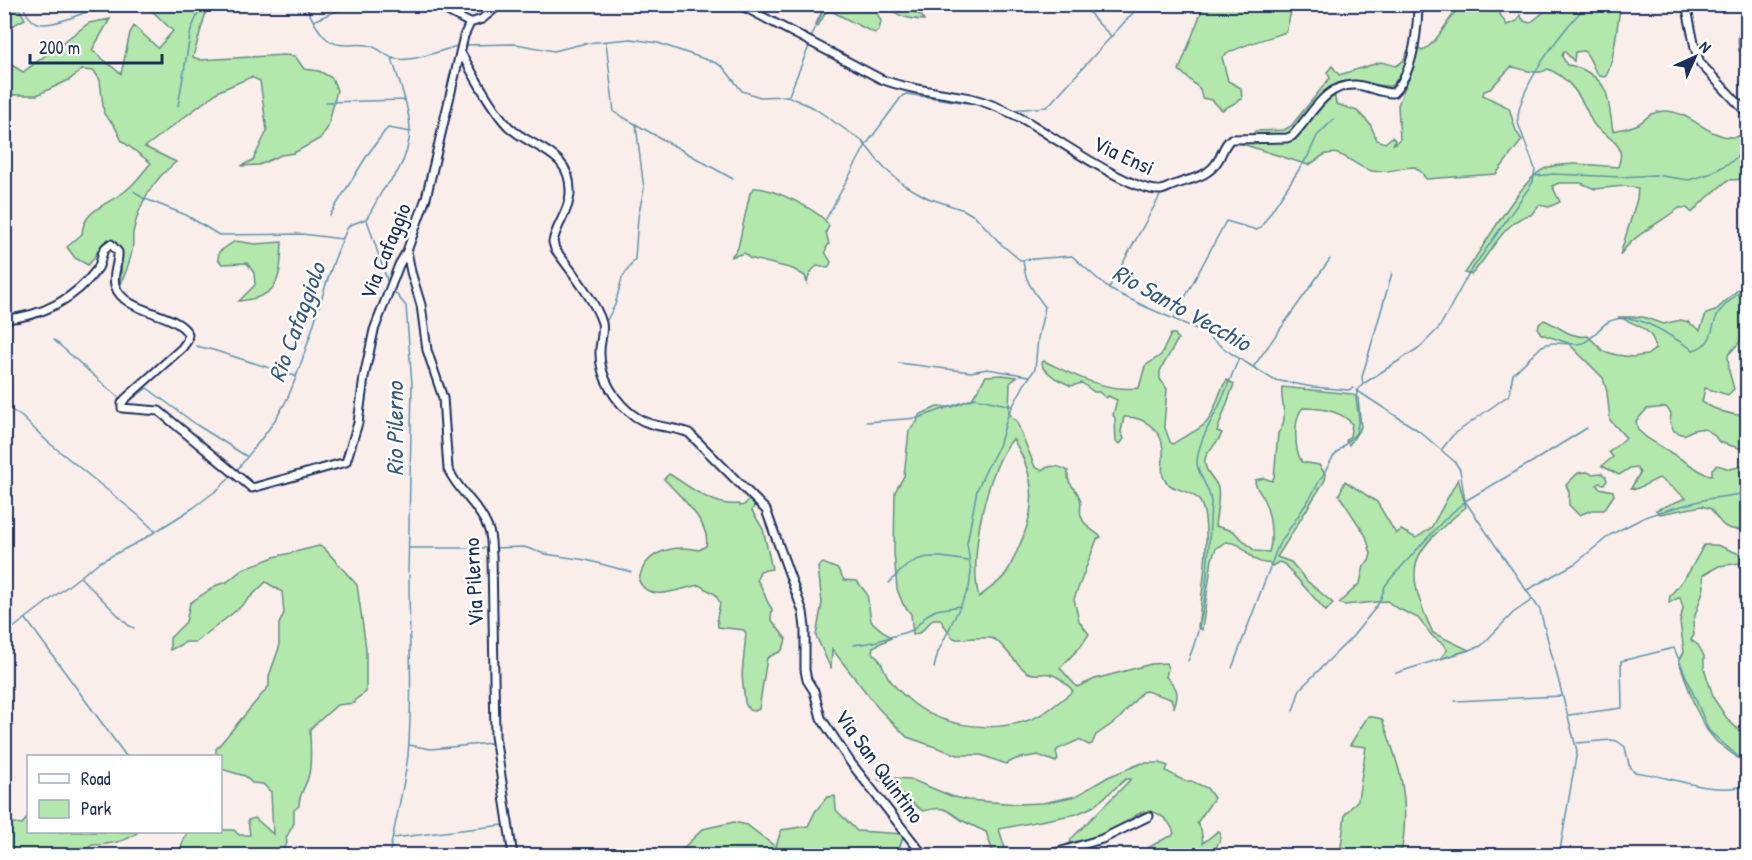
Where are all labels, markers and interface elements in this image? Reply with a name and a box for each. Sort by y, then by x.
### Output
scale bar [30,27,162,65]
north arrow [1665,27,1725,87]
text: 200 m [39,35,80,60]
text: N [1695,36,1717,58]
street label: Via Ensi [1089,128,1159,182]
street label: Via Cafaggio [352,198,418,304]
water label: Rio Cafaggiolo [260,256,334,386]
water label: Rio Santo Vecchio [1107,256,1259,359]
water label: Rio Pilerno [378,380,410,476]
street label: Via Pilerno [456,537,490,627]
street label: Via San Quintino [828,703,932,829]
legend [27,755,222,833]
text: Road [81,766,111,791]
text: Park [81,796,112,821]

